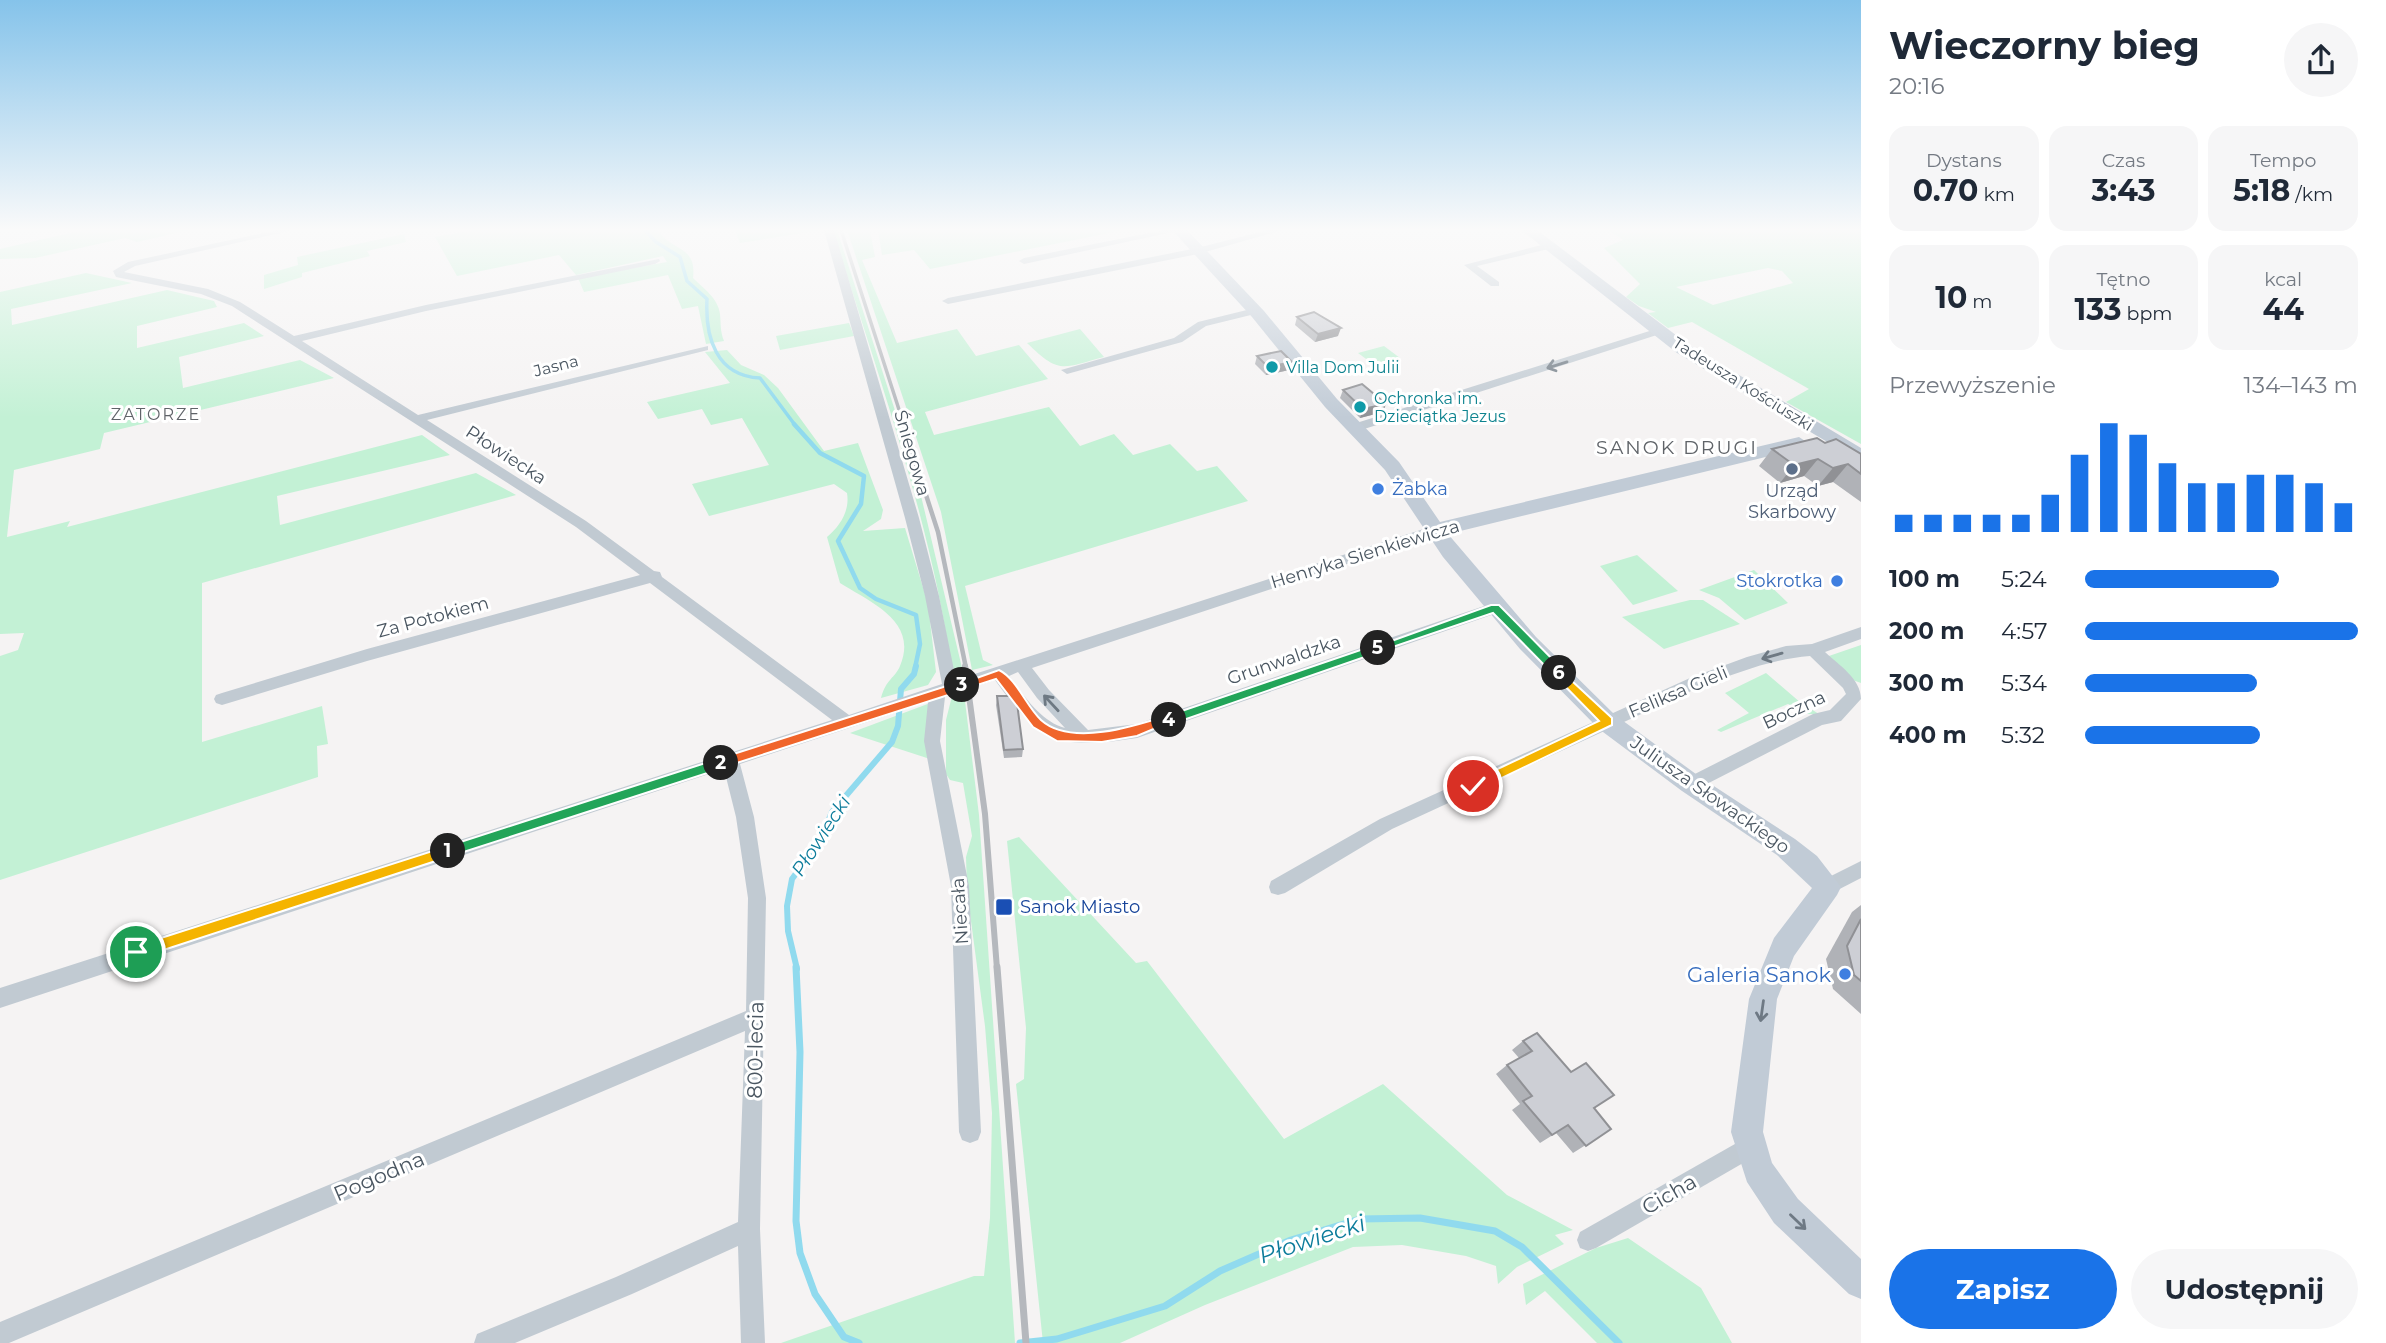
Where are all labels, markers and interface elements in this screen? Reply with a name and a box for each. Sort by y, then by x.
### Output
text: Wieczorny bieg [1889,22,2200,69]
button: share [2284,23,2358,97]
text: 20:16 [1889,72,1944,100]
text: Dystans [1926,149,2002,172]
text: Czas [2102,149,2145,172]
text: Tempo [2250,149,2316,172]
text: 0.70 [1913,172,1979,209]
text: 3:43 [2092,172,2155,209]
text: 5:18 [2233,172,2290,209]
text: km [1979,183,2015,206]
text: /km [2290,183,2333,206]
text: Tętno [2097,268,2150,291]
text: kcal [2264,268,2302,291]
text: 10 [1935,279,1967,316]
text: m [1967,290,1992,313]
text: 133 [2074,291,2122,328]
text: 44 [2262,291,2304,328]
text: bpm [2122,302,2173,325]
street label: Tadeusza Kościuszki [1669,333,1817,435]
street label: Jasna [531,351,580,381]
place label: Villa Dom Julii [1286,358,1400,377]
marker: Villa Dom Julii [1264,359,1280,375]
one-way arrow [1547,360,1569,373]
text: Przewyższenie [1889,371,2056,399]
text: 134–143 m [2244,371,2358,399]
place label: Ochronka im. Dzieciątka Jezus [1374,389,1506,426]
marker: Ochronka im. Dzieciątka Jezus [1352,399,1368,415]
district label: ZATORZE [111,405,201,424]
street label: Śniegowa [889,407,935,499]
street label: Płowiecka [462,421,550,489]
district label: SANOK DRUGI [1596,436,1758,459]
marker: Urząd Skarbowy [1784,461,1800,477]
place label: Żabka [1392,478,1448,500]
place label: Urząd Skarbowy [1748,480,1836,523]
marker: Żabka [1370,481,1386,497]
street label: Henryka Sienkiewicza [1268,515,1462,593]
text: 100 m [1889,565,1960,593]
text: 5:24 [2001,565,2047,593]
place label: Stokrotka [1736,570,1823,592]
marker: Stokrotka [1829,573,1845,589]
street label: Za Potokiem [375,592,491,642]
text: 200 m [1889,617,1964,645]
text: 4:57 [2001,617,2047,645]
street label: Grunwaldzka [1224,630,1344,690]
pin: 5 [1360,630,1396,666]
text: 5 [1372,636,1383,659]
one-way arrow [1761,650,1783,663]
pin: 6 [1542,656,1576,690]
text: 6 [1552,661,1565,684]
street label: Feliksa Gieli [1625,661,1731,723]
pin: 3 [944,668,979,702]
text: 300 m [1889,669,1965,697]
text: 5:34 [2001,669,2047,697]
text: 3 [956,673,967,696]
street label: Boczna [1759,686,1829,734]
one-way arrow [1042,695,1059,712]
pin: 4 [1152,702,1186,738]
text: 4 [1162,708,1175,731]
text: 400 m [1889,721,1967,749]
text: 5:32 [2001,721,2045,749]
street label: Juliusza Słowackiego [1625,731,1794,858]
pin: 2 [704,746,738,780]
text: 2 [715,751,726,774]
pin [1443,756,1503,816]
icon: check [1454,767,1492,805]
water label: Płowiecki [787,791,856,881]
pin: 1 [430,834,466,868]
text: 1 [444,839,451,862]
street label: Niecała [947,877,973,945]
place label: Sanok Miasto [1020,896,1140,918]
marker: Sanok Miasto [994,897,1014,917]
pin [106,922,166,982]
icon: arrive [117,933,155,971]
place label: Galeria Sanok [1687,962,1831,987]
marker: Galeria Sanok [1837,966,1853,982]
one-way arrow [1755,999,1768,1022]
street label: 800-lecia [742,1001,768,1099]
street label: Pogodna [330,1146,428,1206]
street label: Cicha [1637,1168,1701,1220]
water label: Płowiecki [1255,1208,1370,1269]
one-way arrow [1789,1214,1806,1231]
button: Zapisz [1889,1249,2117,1329]
button: Udostępnij [2131,1249,2358,1329]

